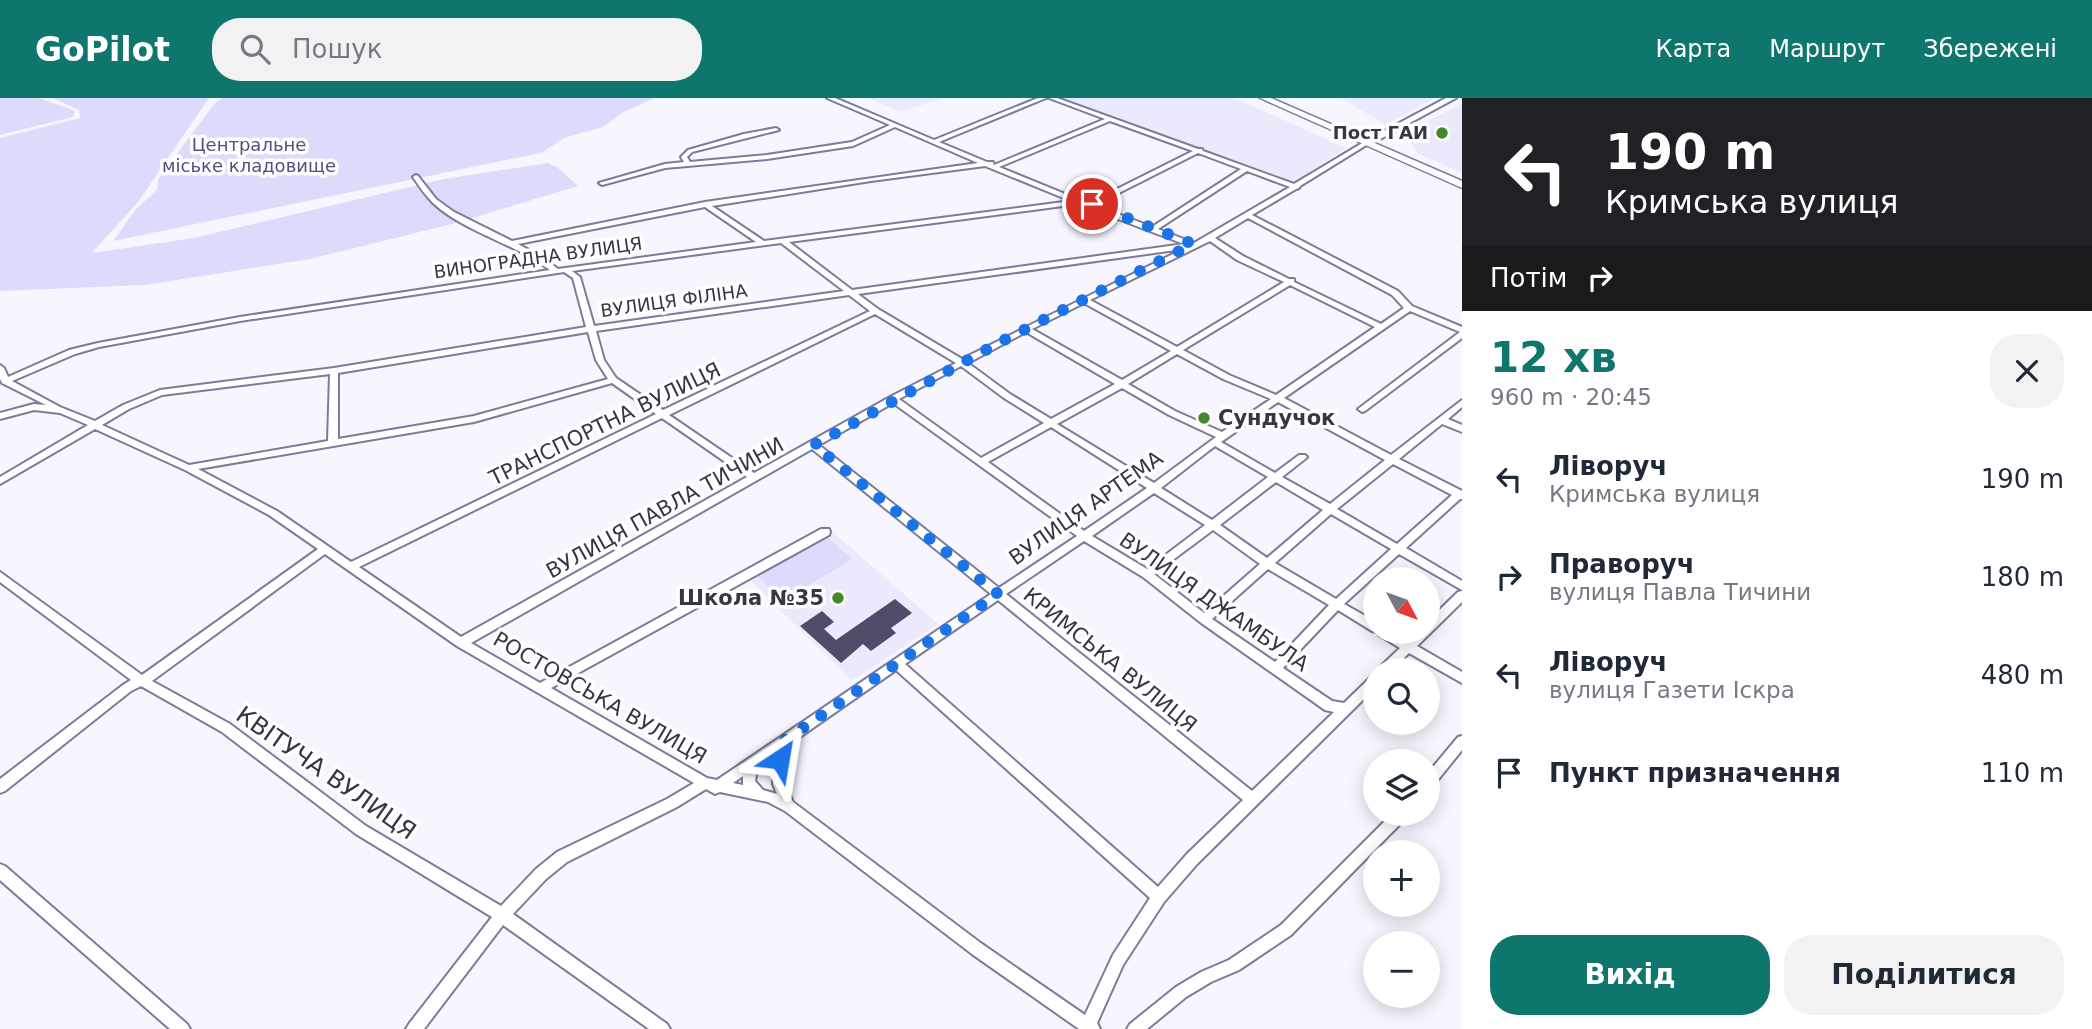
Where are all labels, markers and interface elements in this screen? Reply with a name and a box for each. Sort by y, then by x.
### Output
search box [212,18,702,81]
text: GoPilot [35,30,170,69]
icon: search [236,30,274,68]
text: Пошук [292,34,382,64]
text: Карта [1656,35,1731,63]
text: Маршрут [1769,35,1885,63]
text: Збережені [1923,35,2057,63]
place label: Пост ГАИ [1333,122,1428,143]
text: 190 m [1605,124,1775,181]
marker: Пост ГАИ [1434,125,1450,141]
icon: left [1490,126,1581,217]
park label: Центральне міське кладовище [162,134,336,176]
pin [1062,174,1122,234]
text: Кримська вулиця [1605,183,1899,221]
icon: arrive [1073,185,1111,223]
street label: ВИНОГРАДНА ВУЛИЦЯ [432,232,643,283]
icon: right [1581,259,1619,297]
text: Потім [1490,263,1567,293]
street label: ВУЛИЦЯ ФІЛІНА [599,280,749,321]
text: 12 хв [1490,333,1617,382]
button: close [1990,334,2064,408]
street label: ТРАНСПОРТНА ВУЛИЦЯ [484,357,725,491]
text: 960 m · 20:45 [1490,384,1652,410]
place label: Сундучок [1218,406,1335,430]
marker: Сундучок [1196,410,1212,426]
street label: ВУЛИЦЯ ПАВЛА ТИЧИНИ [542,433,788,583]
street label: ВУЛИЦЯ АРТЕМА [1005,446,1168,570]
text: Ліворуч [1549,451,1667,481]
icon: left [1490,460,1528,498]
text: 190 m [1981,464,2064,494]
text: Кримська вулиця [1549,481,1760,507]
street label: ВУЛИЦЯ ДЖАМБУЛА [1115,528,1314,677]
text: Праворуч [1549,549,1695,579]
icon: right [1490,558,1528,596]
text: 180 m [1981,562,2064,592]
north arrow [1363,567,1440,644]
map controls [1363,567,1440,1008]
text: вулиця Павла Тичини [1549,579,1811,605]
street label: КРИМСЬКА ВУЛИЦЯ [1019,583,1201,737]
place label: Школа №35 [678,586,824,610]
marker: Школа №35 [830,590,846,606]
street label: РОСТОВСЬКА ВУЛИЦЯ [489,627,711,769]
text: Ліворуч [1549,647,1667,677]
icon: left [1490,656,1528,694]
button: search [1363,658,1440,735]
text: 480 m [1981,660,2064,690]
text: вулиця Газети Іскра [1549,677,1795,703]
street label: КВІТУЧА ВУЛИЦЯ [231,701,421,845]
position arrow [743,722,817,796]
button: layers [1363,749,1440,826]
icon: arrive [1490,754,1528,792]
text: Пункт призначення [1549,758,1841,788]
text: 110 m [1981,758,2064,788]
button: + [1363,840,1440,917]
button: − [1363,931,1440,1008]
button: Вихід [1490,935,1770,1015]
button: Поділитися [1784,935,2064,1015]

